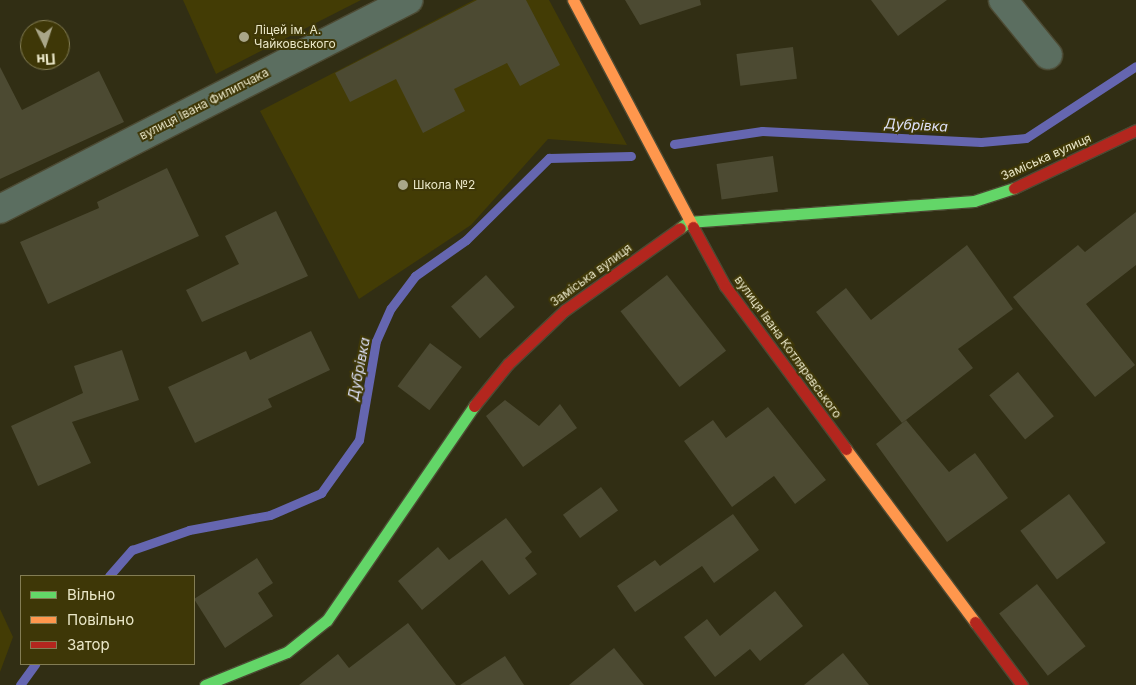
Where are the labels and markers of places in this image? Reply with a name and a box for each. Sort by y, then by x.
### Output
place label: Ліцей ім. А. Чайковського [254,23,336,51]
marker: Ліцей ім. А. Чайковського [238,31,250,43]
place label: Школа №2 [413,178,475,192]
marker: Школа №2 [397,179,409,191]

